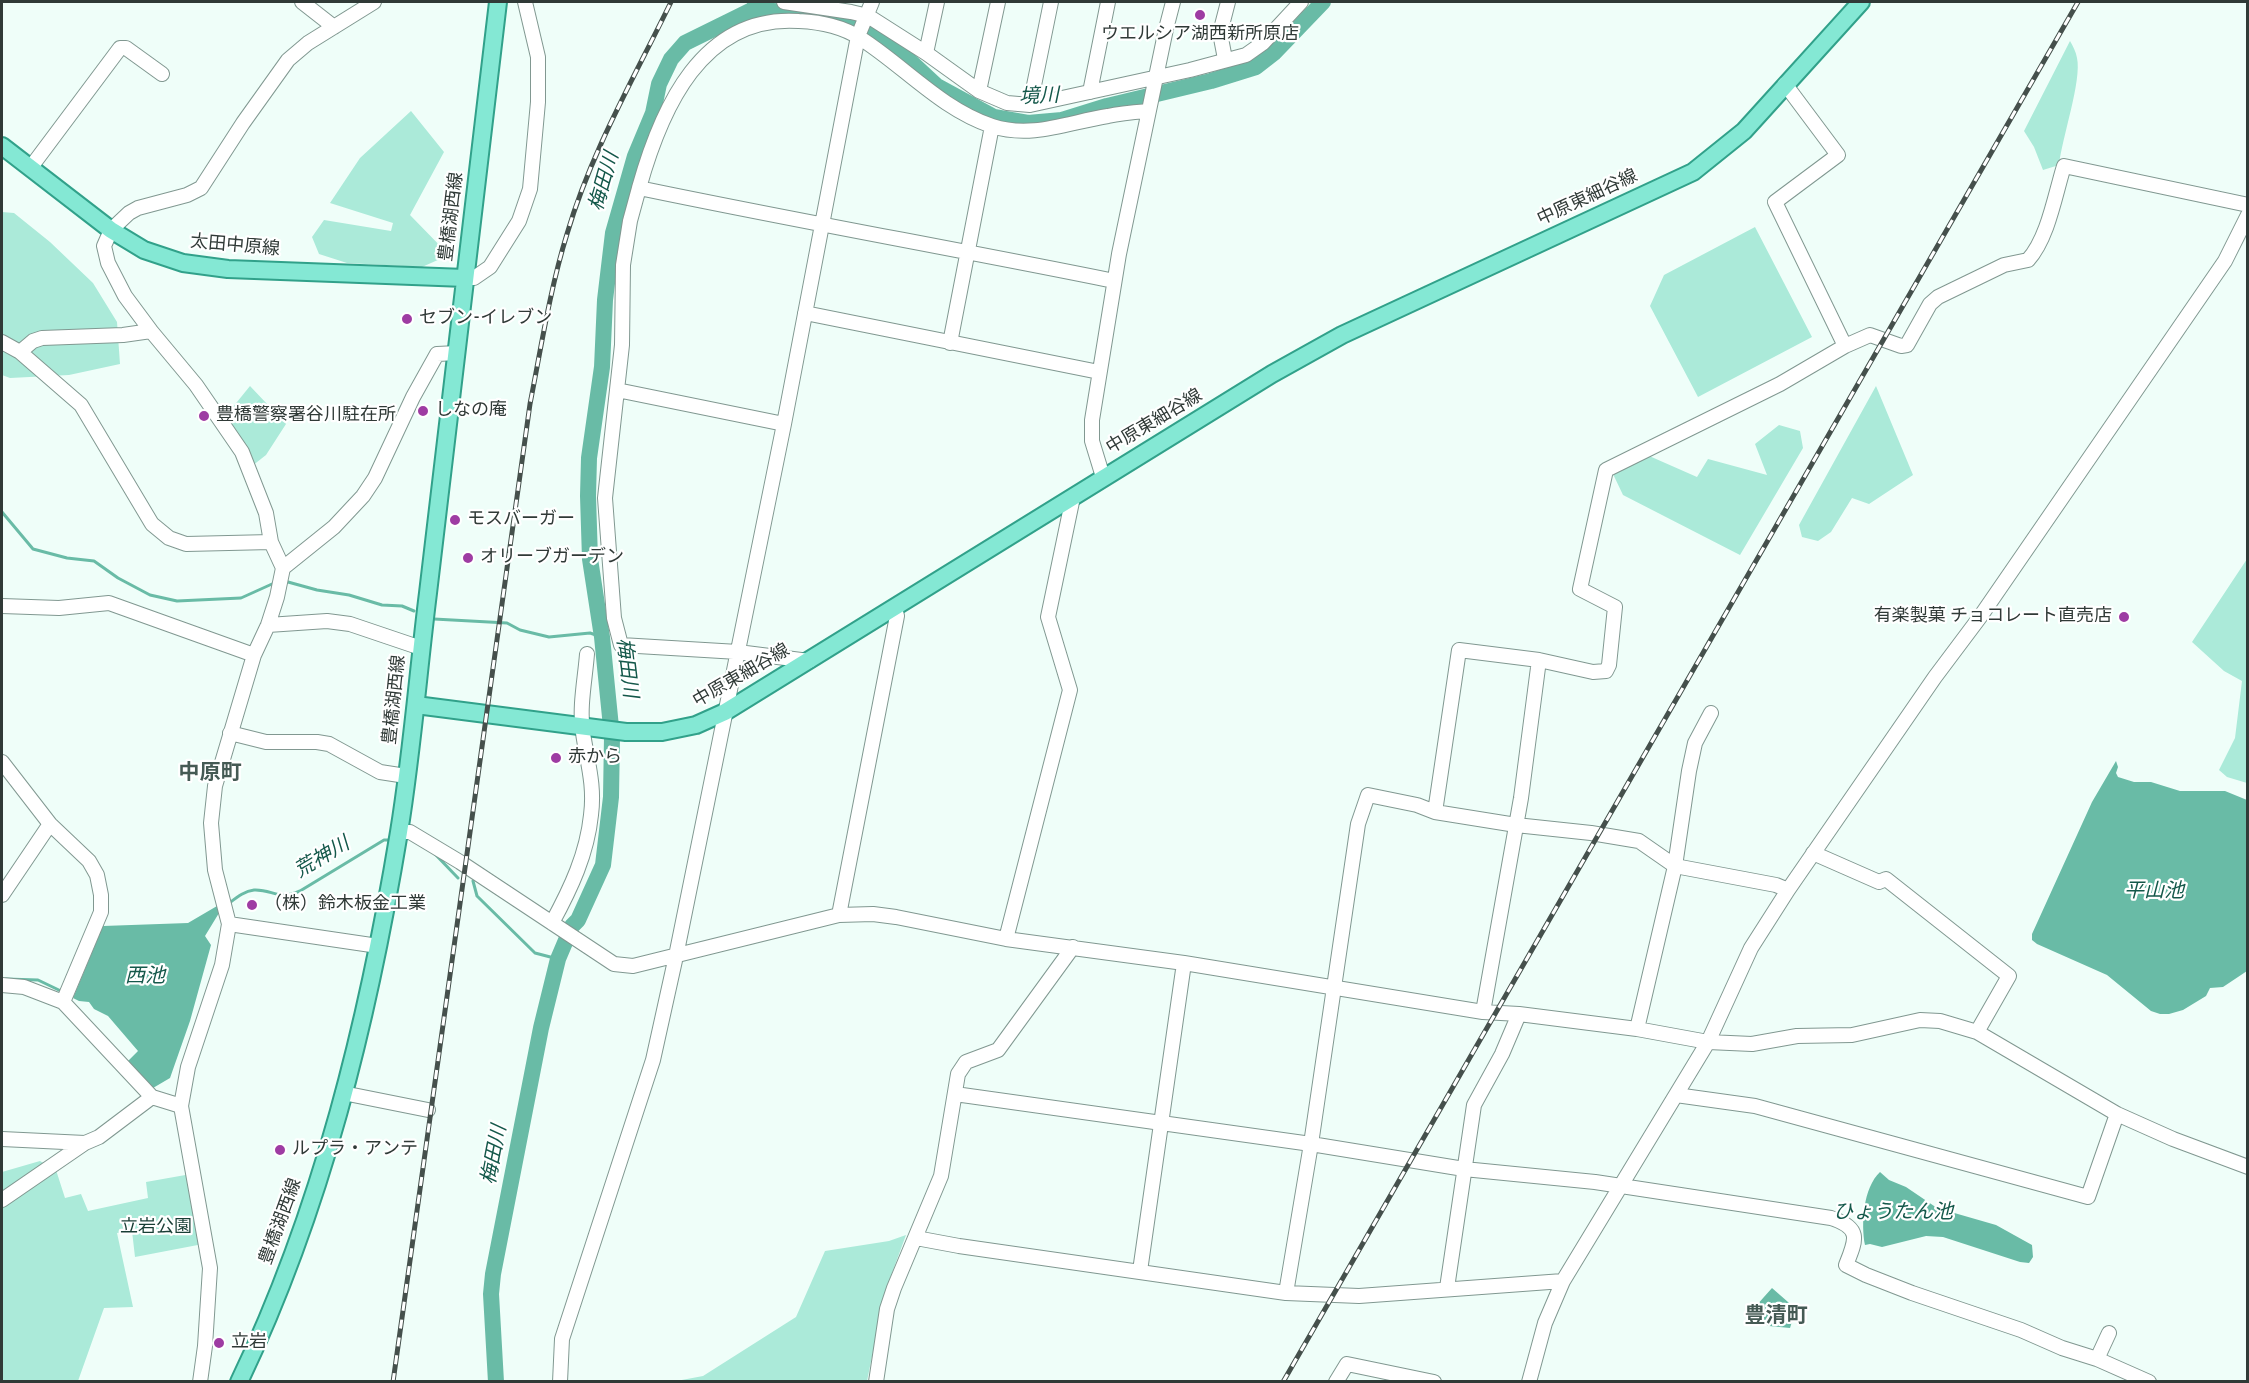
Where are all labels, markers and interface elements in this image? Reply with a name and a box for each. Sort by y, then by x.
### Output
marker: ウエルシア湖西新所原店 [1193,8,1207,22]
place label: ウエルシア湖西新所原店 [1101,24,1299,46]
water label: 境川 [1019,85,1059,111]
water label: 梅田川 [586,150,626,214]
street label: 中原東細谷線 [1534,166,1642,232]
street label: 豊橋湖西線 [437,171,469,263]
street label: 太田中原線 [189,232,281,262]
place label: セブン-イレブン [419,308,552,330]
marker: セブン-イレブン [400,312,414,326]
street label: 中原東細谷線 [1103,386,1207,460]
place label: しなの庵 [435,400,507,422]
marker: しなの庵 [416,404,430,418]
place label: 豊橋警察署谷川駐在所 [216,405,396,427]
marker: 豊橋警察署谷川駐在所 [197,409,211,423]
place label: モスバーガー [467,509,575,531]
marker: モスバーガー [448,513,462,527]
place label: オリーブガーデン [480,547,624,569]
marker: オリーブガーデン [461,551,475,565]
place label: 有楽製菓 チョコレート直売店 [1874,606,2112,628]
marker: 有楽製菓 チョコレート直売店 [2117,610,2131,624]
water label: 梅田川 [609,637,641,699]
street label: 中原東細谷線 [690,641,794,713]
street label: 豊橋湖西線 [381,654,411,746]
place label: 赤から [568,747,622,769]
marker: 赤から [549,751,563,765]
district label: 中原町 [179,762,241,788]
water label: 荒神川 [291,833,355,885]
water label: 平山池 [2124,881,2184,905]
place label: （株）鈴木板金工業 [264,894,426,916]
marker: （株）鈴木板金工業 [245,898,259,912]
water label: 西池 [125,966,165,990]
water label: 梅田川 [478,1123,514,1187]
place label: ルプラ・アンテ [292,1139,418,1161]
marker: ルプラ・アンテ [273,1143,287,1157]
street label: 豊橋湖西線 [256,1176,308,1268]
water label: ひょうたん池 [1833,1202,1953,1226]
park label: 立岩公園 [120,1217,192,1239]
district label: 豊清町 [1745,1305,1807,1331]
place label: 立岩 [231,1332,267,1354]
marker: 立岩 [212,1336,226,1350]

